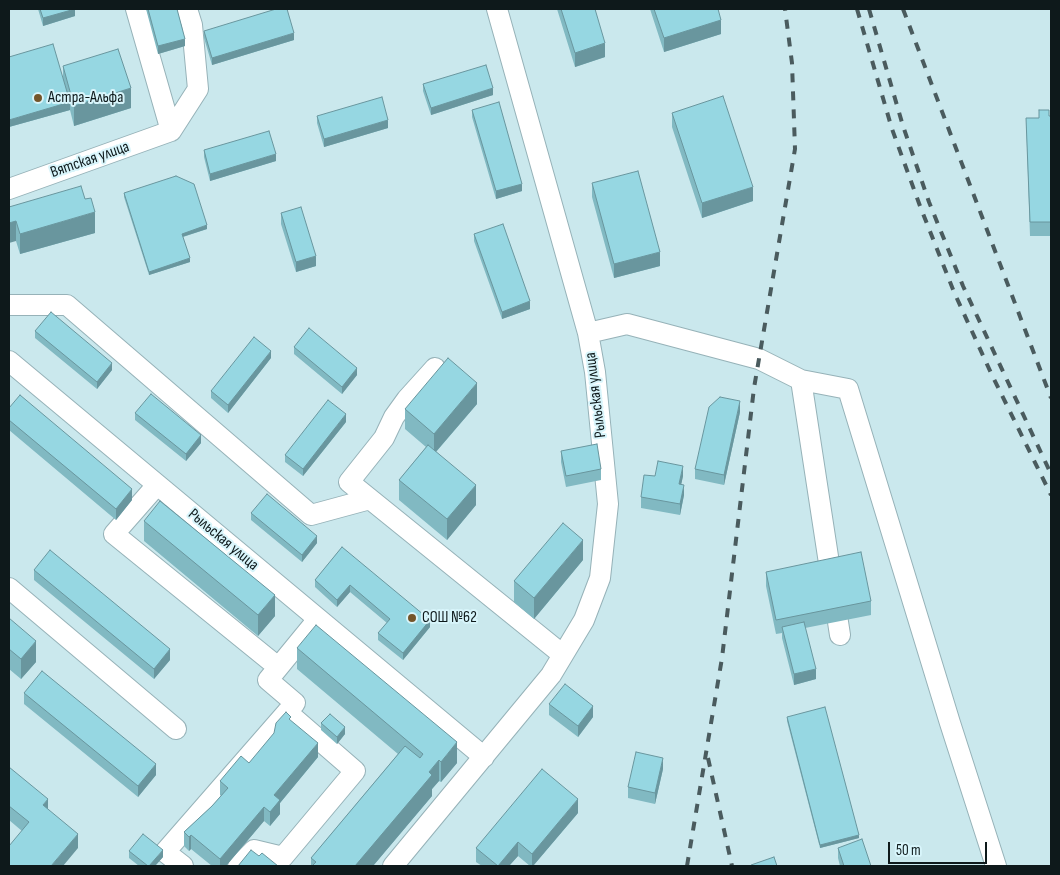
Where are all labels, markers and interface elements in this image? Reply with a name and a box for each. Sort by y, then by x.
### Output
place label: Астра-Альфа [48,88,123,108]
marker: Астра-Альфа [32,92,44,104]
street label: Вятская улица [48,138,132,182]
street label: Рыльская улица [581,351,611,439]
street label: Рыльская улица [184,505,262,575]
place label: СОШ №62 [422,608,477,628]
marker: СОШ №62 [406,612,418,624]
scale bar [890,832,989,864]
text: 50 m [896,841,921,860]

